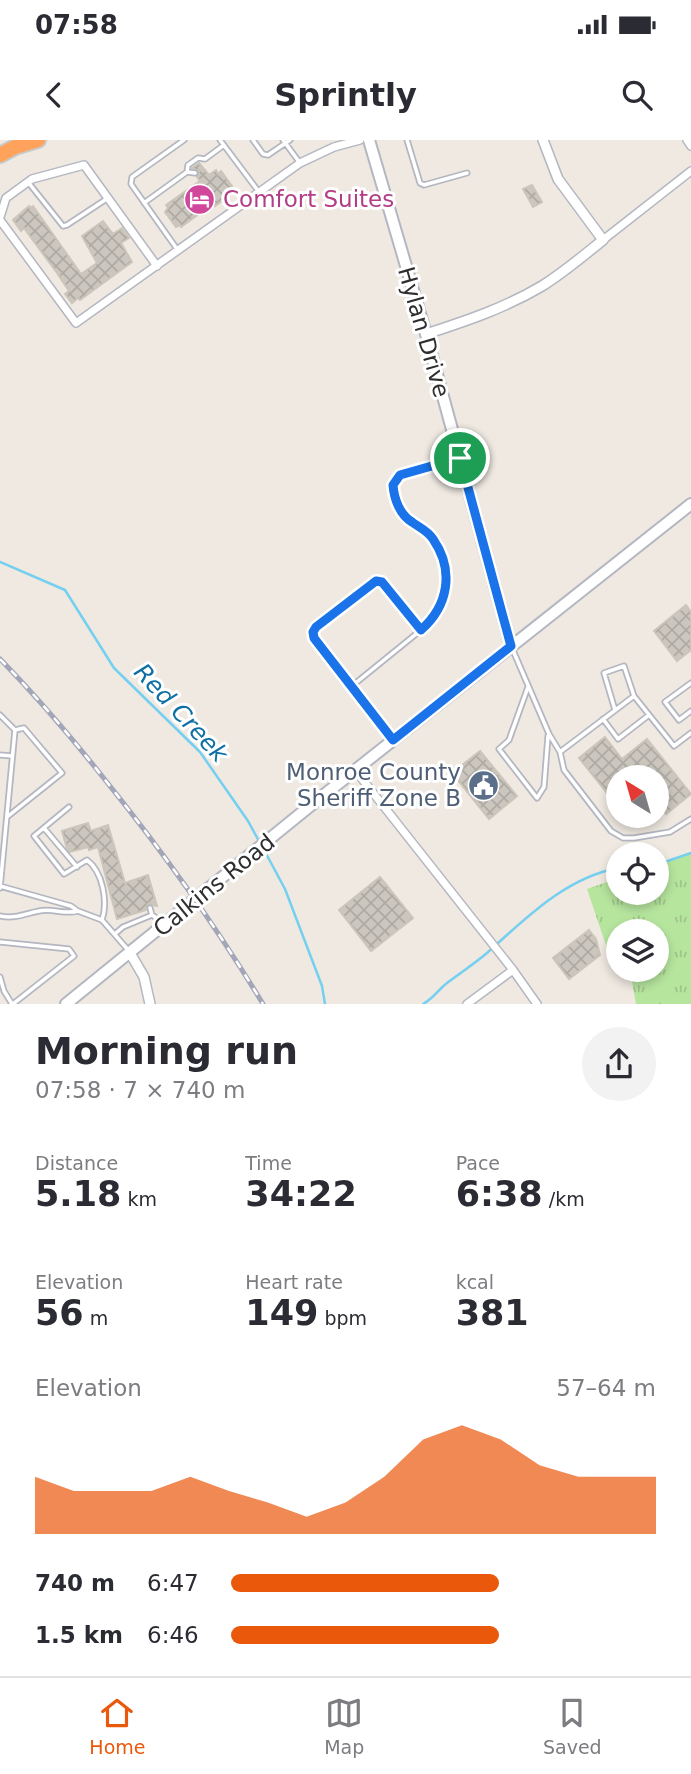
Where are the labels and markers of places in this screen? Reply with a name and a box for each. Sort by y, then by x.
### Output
hotel icon: Comfort Suites [183,182,217,216]
place label: Comfort Suites [223,186,394,212]
pin [430,428,490,488]
place label: Monroe County Sheriff Zone B [286,759,461,811]
public building icon: Monroe County Sheriff Zone B [467,768,501,802]

